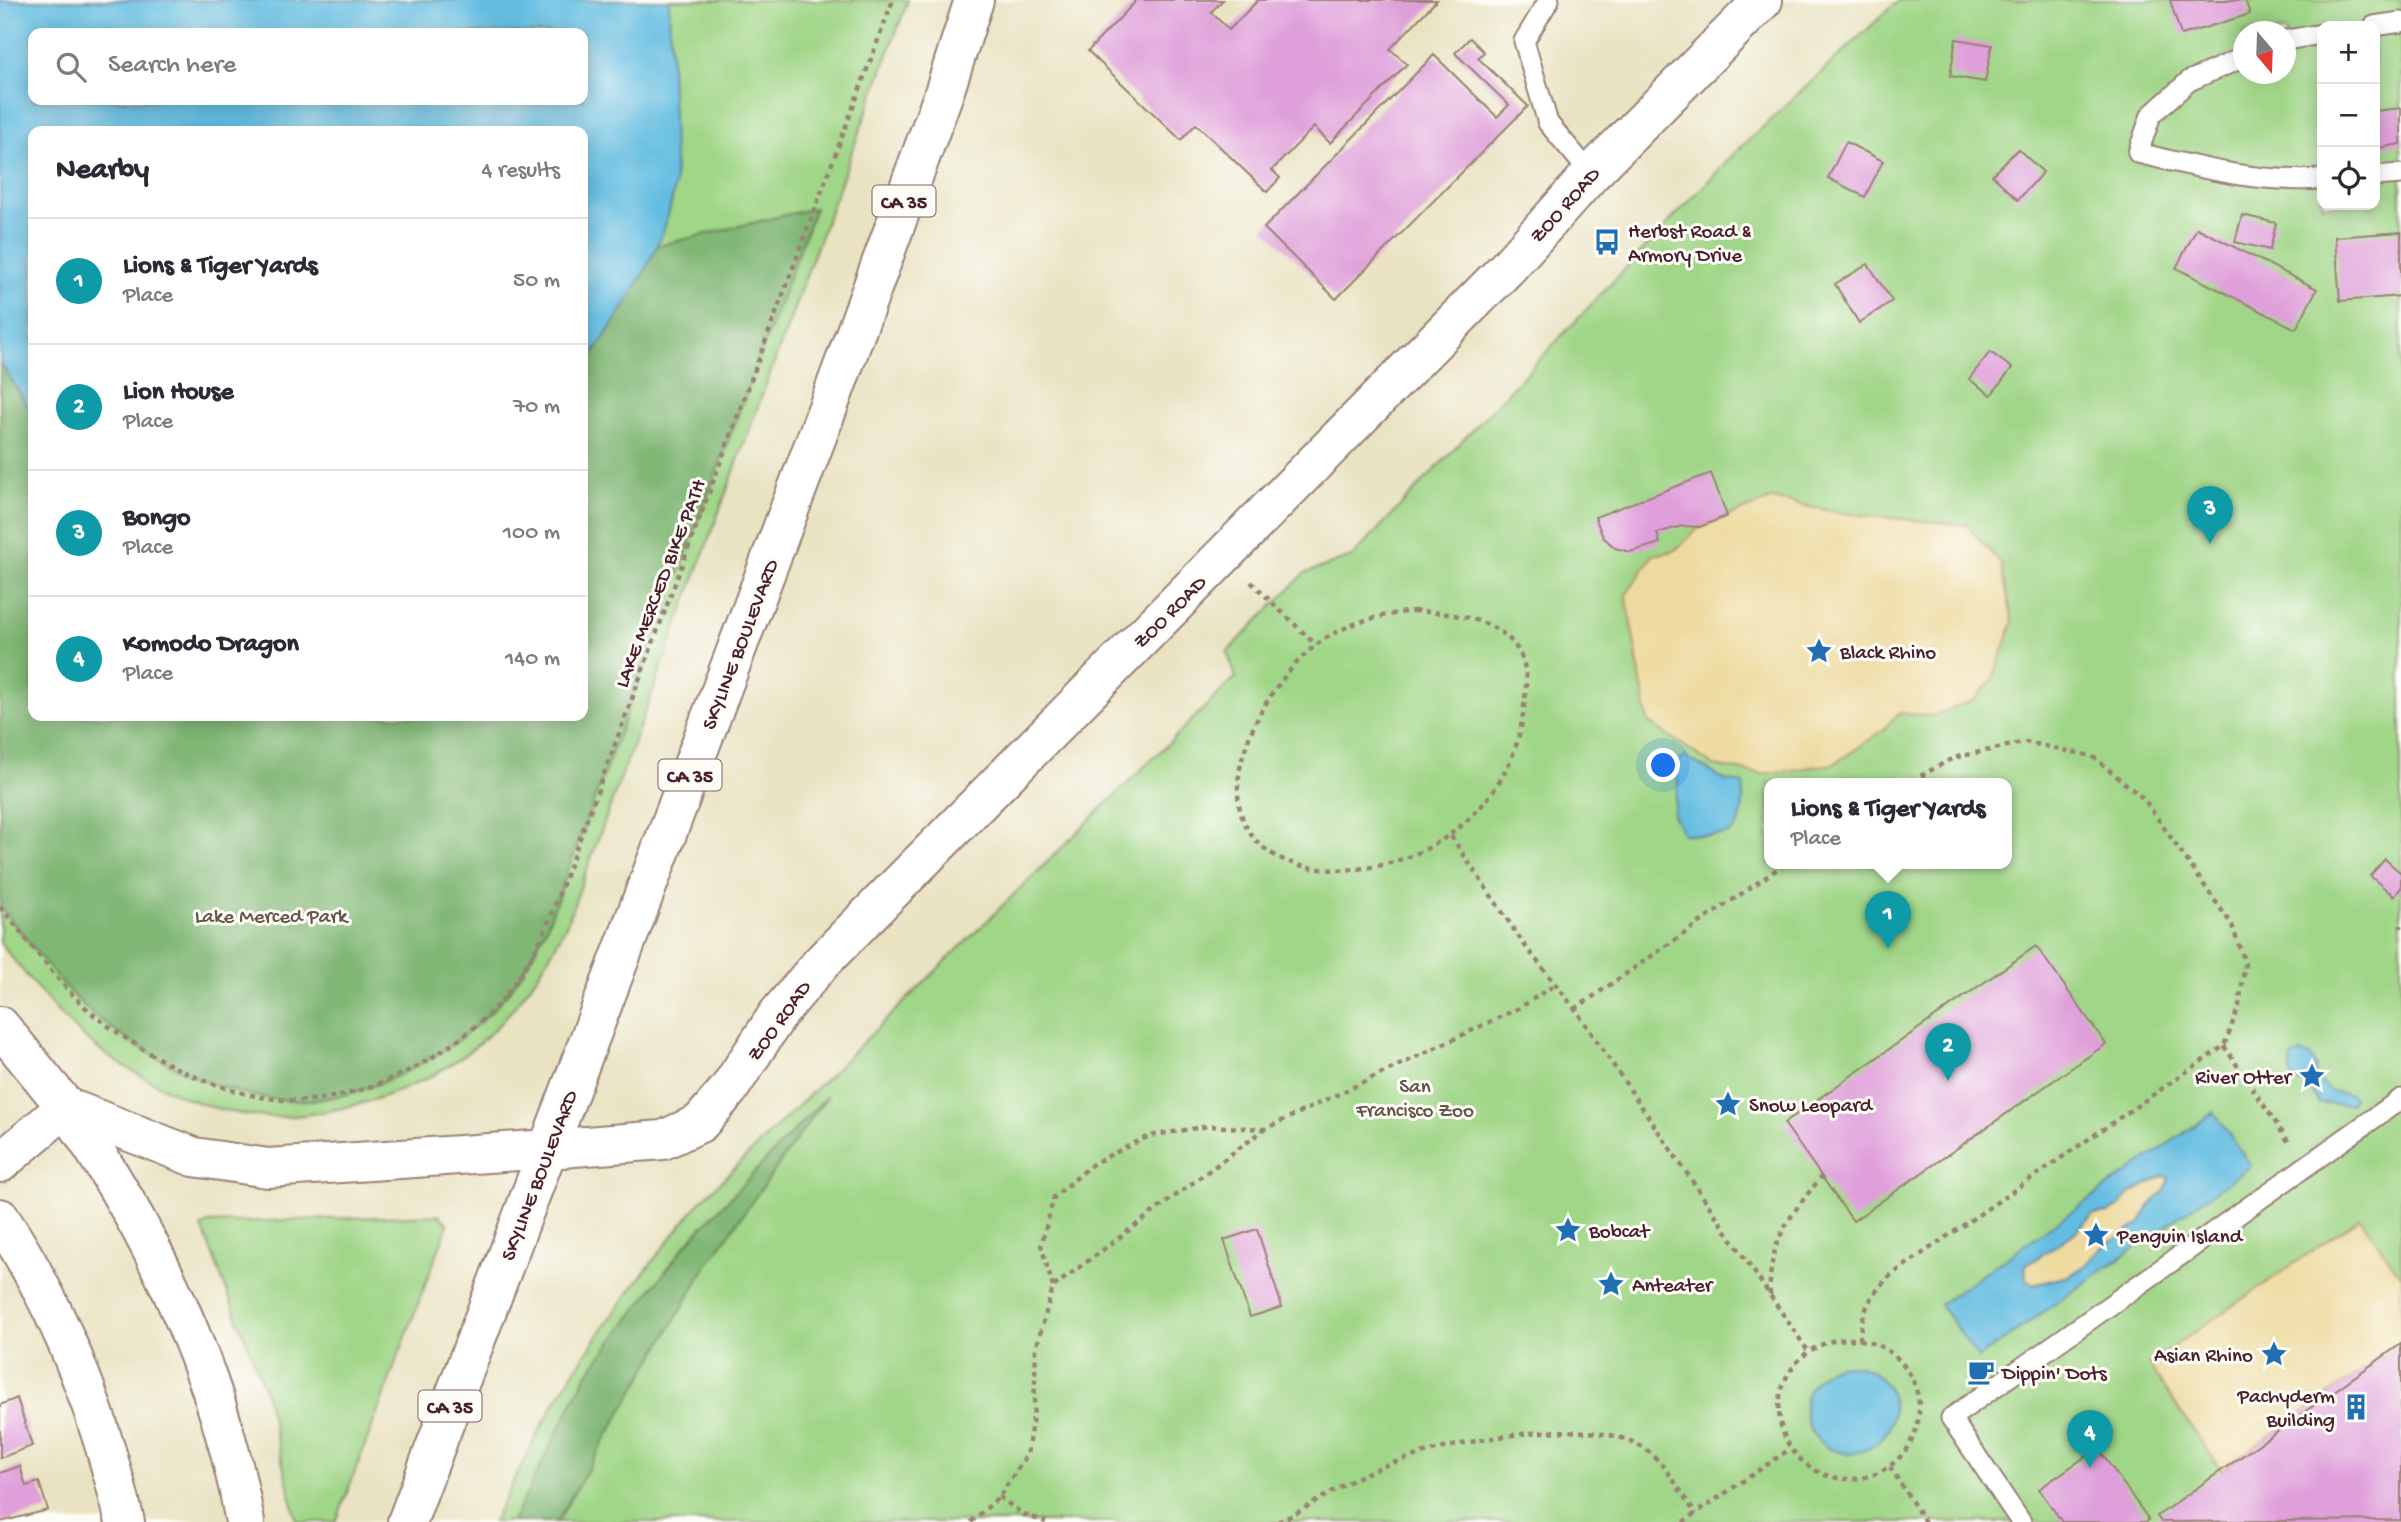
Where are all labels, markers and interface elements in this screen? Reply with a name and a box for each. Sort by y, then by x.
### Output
north arrow [2233,21,2296,84]
map controls [2317,21,2380,210]
button: + [2317,21,2380,84]
search box [28,28,588,105]
icon: search [52,48,90,86]
text: Search here [108,51,236,82]
button: − [2317,84,2380,147]
button: locate [2317,147,2380,210]
text: Nearby [56,154,149,189]
text: 4 results [481,158,560,185]
street label: ZOO ROAD [1526,163,1607,249]
road number: CA 35 [872,186,936,216]
place label: Herbst Road & Armory Drive [1628,221,1751,270]
bus stop icon: Herbst Road & Armory Drive [1592,227,1622,257]
text: Lions & Tiger Yards [123,252,318,283]
text: 1 [74,268,84,295]
text: 50 m [513,268,560,295]
text: Place [123,283,173,310]
text: Lion House [123,378,234,409]
text: 2 [73,394,85,421]
text: 70 m [513,394,560,421]
text: Place [123,409,173,436]
street label: LAKE MERCED BIKE PATH [611,476,714,692]
pin: 3 [2187,486,2233,544]
text: Bongo [123,504,190,535]
text: 3 [73,520,85,547]
text: 100 m [503,520,560,547]
text: Place [123,535,173,562]
street label: SKYLINE BOULEVARD [698,556,786,734]
street label: ZOO ROAD [1130,571,1214,655]
text: Komodo Dragon [123,630,299,661]
place icon: Black Rhino [1804,636,1834,666]
place label: Black Rhino [1839,642,1936,667]
text: 4 [74,646,84,673]
text: 140 m [505,646,560,673]
text: Place [123,661,173,688]
your location [1646,748,1680,782]
road number: CA 35 [658,760,722,790]
popup [1764,778,2012,869]
text: Lions & Tiger Yards [1791,795,1985,826]
text: Place [1791,826,1841,853]
pin: 1 [1865,891,1911,949]
park label: Lake Merced Park [195,906,350,931]
street label: ZOO ROAD [743,977,819,1067]
pin: 2 [1925,1023,1971,1081]
place icon: River Otter [2297,1061,2327,1091]
place label: River Otter [2195,1067,2293,1092]
park label: San Francisco Zoo [1355,1076,1474,1125]
street label: SKYLINE BOULEVARD [497,1087,585,1265]
place icon: Snow Leopard [1713,1089,1743,1119]
place label: Snow Leopard [1749,1095,1874,1120]
place icon: Bobcat [1553,1215,1583,1245]
place icon: Penguin Island [2081,1220,2111,1250]
place label: Bobcat [1588,1221,1652,1246]
place label: Penguin Island [2116,1226,2244,1251]
place icon: Anteater [1596,1269,1626,1299]
place label: Anteater [1632,1275,1714,1300]
place icon: Asian Rhino [2259,1339,2289,1369]
place label: Asian Rhino [2154,1345,2253,1370]
cafe icon: Dippin' Dots [1966,1357,1996,1387]
place label: Dippin' Dots [2000,1363,2108,1388]
place label: Pachyderm Building [2237,1386,2335,1435]
road number: CA 35 [419,1390,482,1422]
building icon: Pachyderm Building [2341,1392,2371,1422]
pin: 4 [2067,1410,2113,1468]

